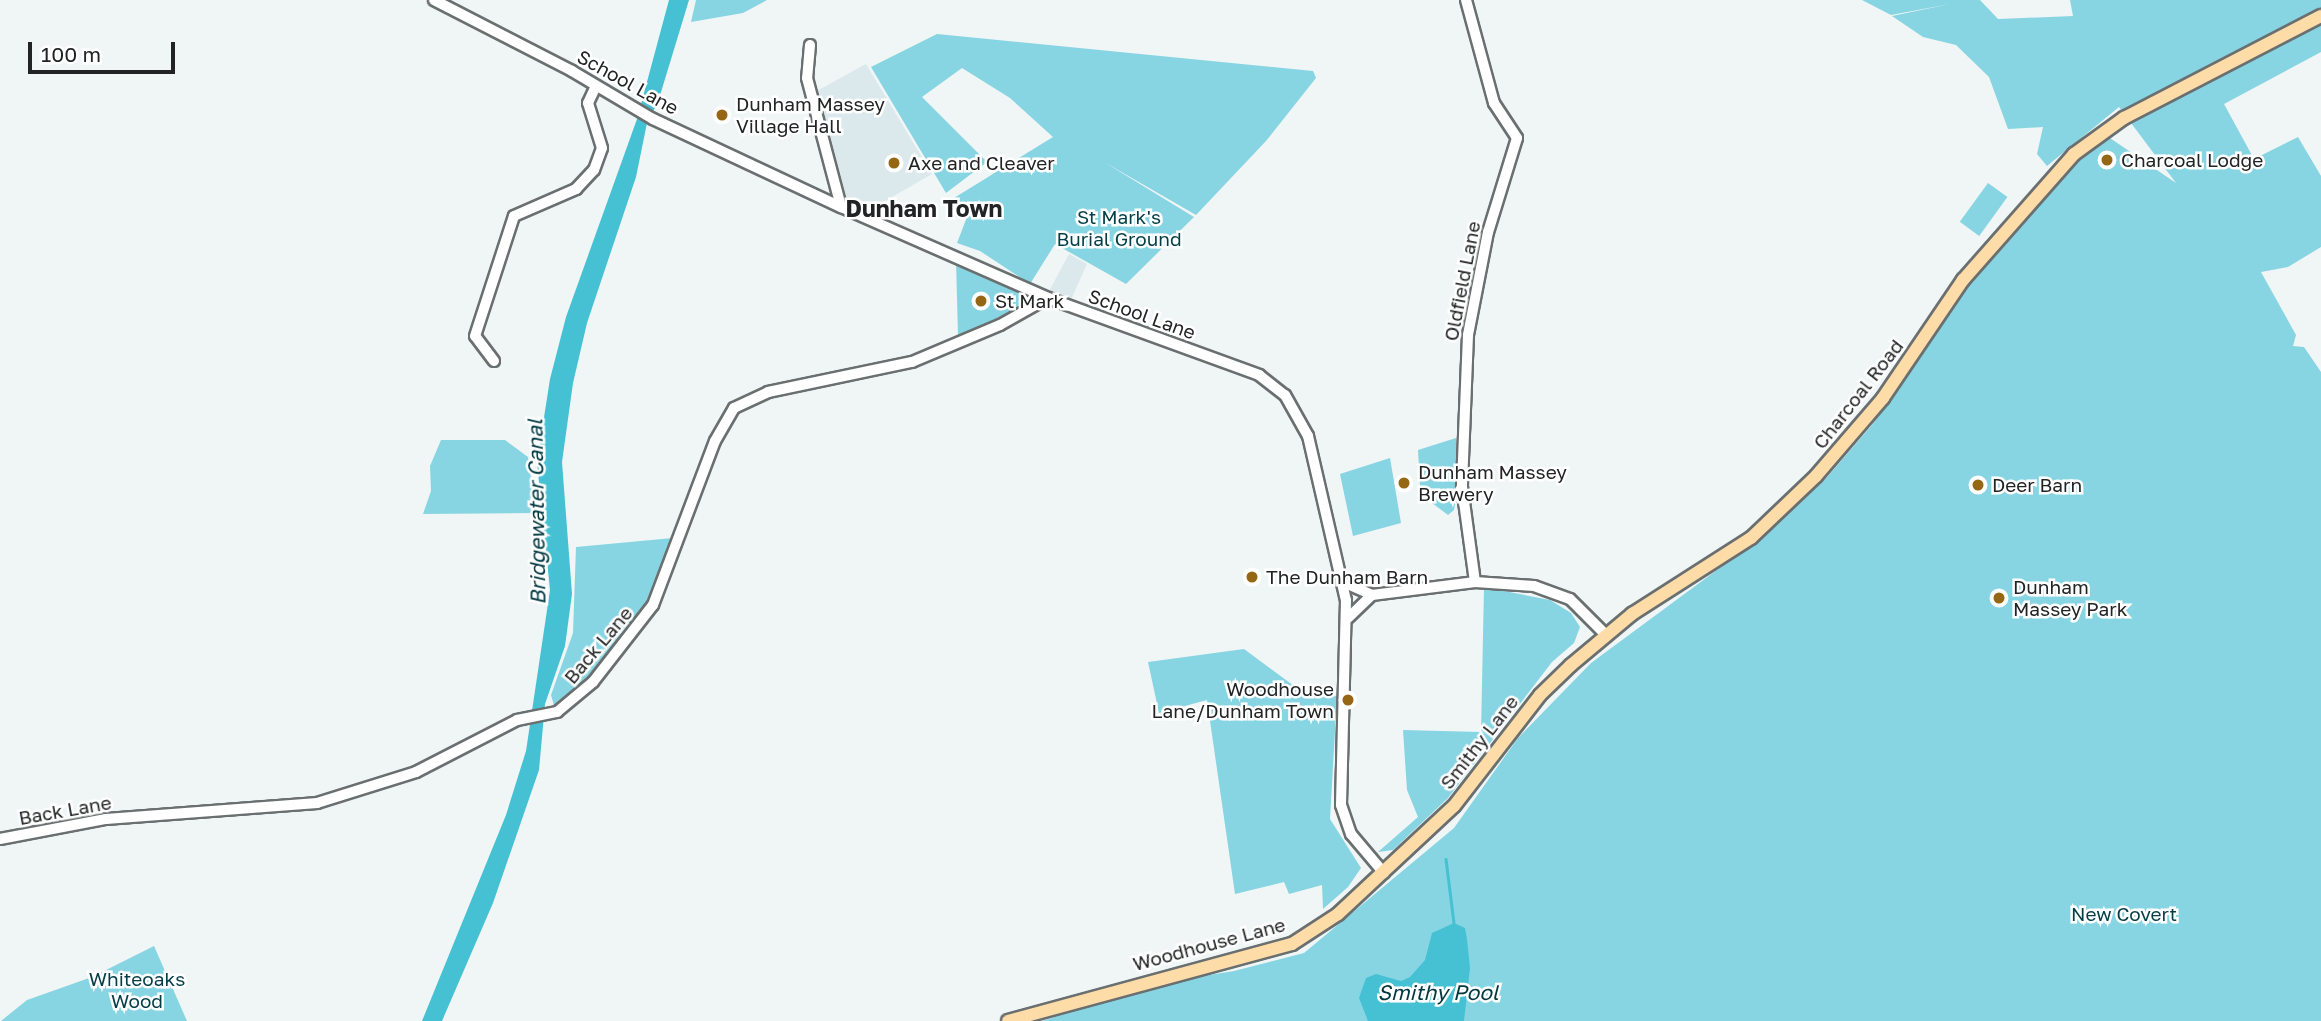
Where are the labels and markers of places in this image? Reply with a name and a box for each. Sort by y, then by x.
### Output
place label: Dunham Massey Village Hall [736,93,885,137]
marker: Dunham Massey Village Hall [714,107,730,123]
place label: Charcoal Lodge [2121,149,2263,171]
place label: Axe and Cleaver [908,152,1055,174]
marker: Charcoal Lodge [2099,152,2115,168]
marker: Axe and Cleaver [886,155,902,171]
place label: St Mark [995,290,1064,312]
marker: St Mark [973,293,989,309]
place label: Dunham Massey Brewery [1418,461,1567,505]
place label: Deer Barn [1992,474,2082,496]
marker: Dunham Massey Brewery [1396,475,1412,491]
marker: Deer Barn [1970,477,1986,493]
place label: The Dunham Barn [1266,566,1428,588]
marker: The Dunham Barn [1244,569,1260,585]
place label: Dunham Massey Park [2013,576,2127,620]
marker: Dunham Massey Park [1991,590,2007,606]
place label: Woodhouse Lane/Dunham Town [1152,678,1334,722]
marker: Woodhouse Lane/Dunham Town [1340,692,1356,708]

